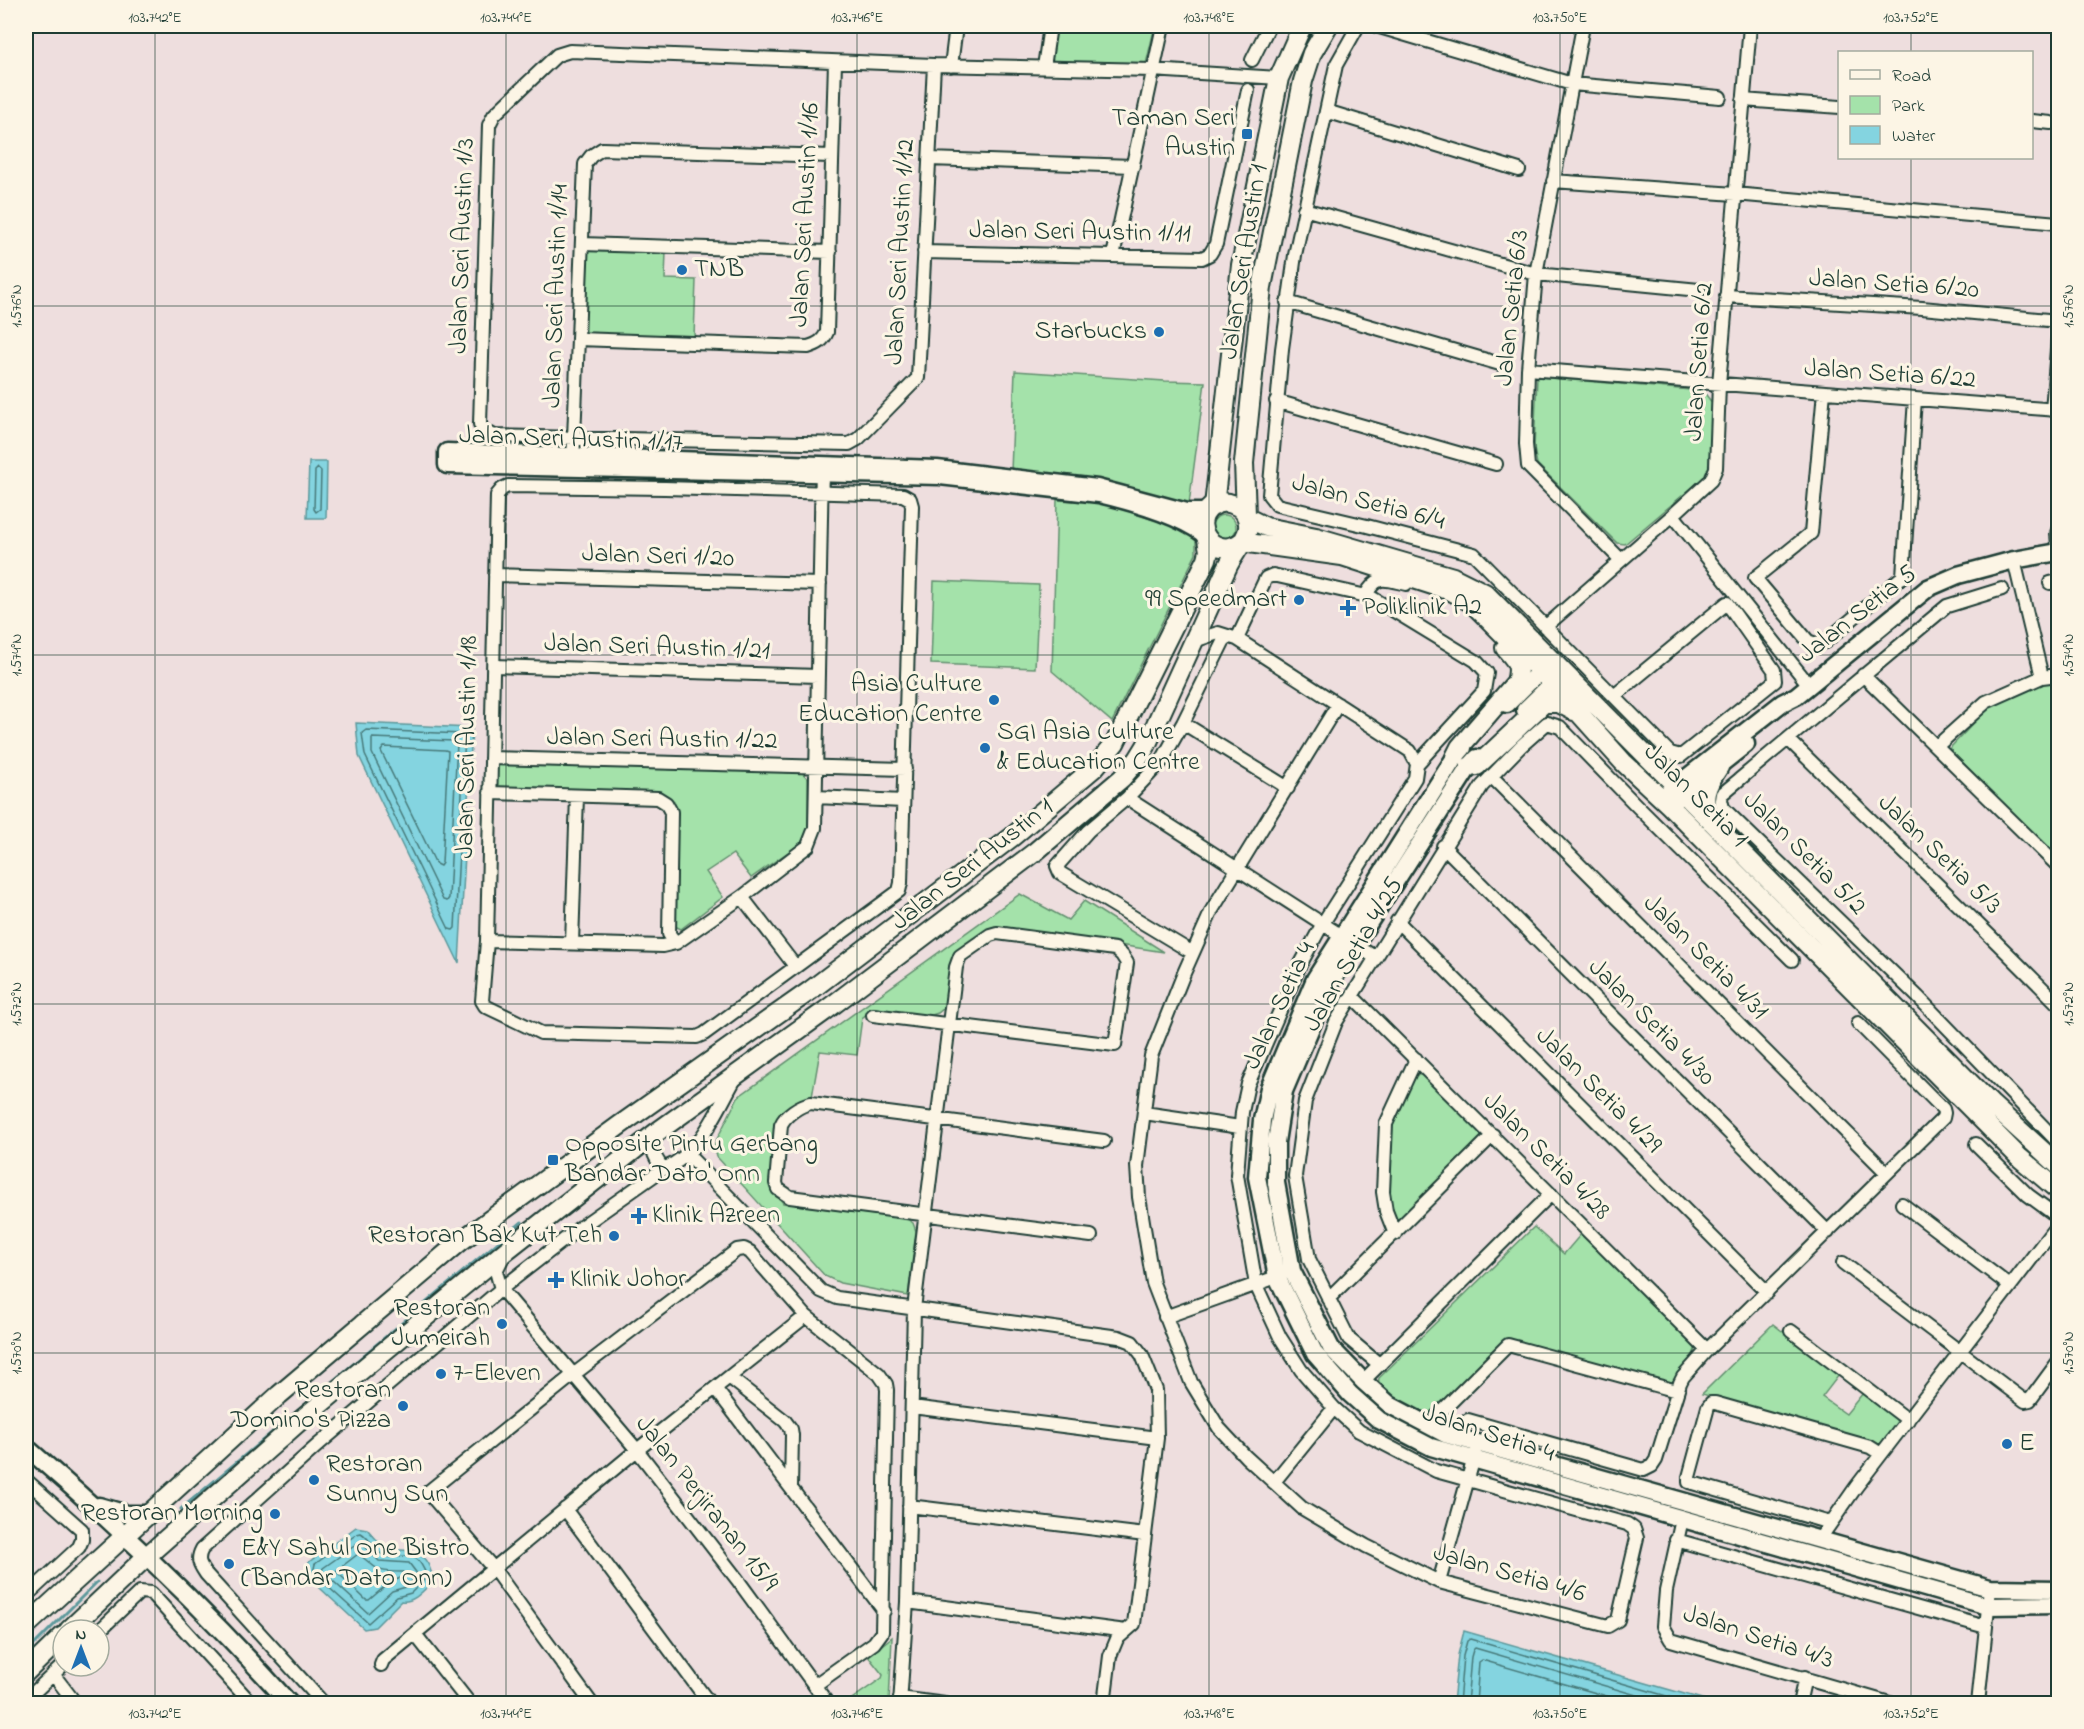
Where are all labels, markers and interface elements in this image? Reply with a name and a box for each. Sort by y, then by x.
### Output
text: 103.742°E [128,7,182,29]
text: 103.744°E [480,7,532,29]
text: 103.746°E [831,7,883,29]
text: 103.748°E [1183,7,1235,29]
text: 103.750°E [1533,7,1587,29]
text: 103.752°E [1883,7,1939,29]
legend [1838,51,2033,159]
text: Road [1892,64,1931,90]
text: Park [1892,94,1925,120]
place label: Taman Seri Austin [1111,100,1235,168]
street label: Jalan Seri Austin 1/16 [781,102,831,328]
text: Water [1892,124,1936,150]
marker: Taman Seri Austin [1240,127,1254,141]
street label: Jalan Seri Austin 1/3 [440,137,486,355]
street label: Jalan Seri Austin 1/12 [876,138,926,366]
street label: Jalan Seri Austin 1 [1211,162,1279,362]
street label: Jalan Seri Austin 1/14 [534,183,580,409]
street label: Jalan Seri Austin 1/11 [969,212,1191,254]
street label: Jalan Setia 6/3 [1486,228,1540,388]
place label: TNB [694,251,744,289]
street label: Jalan Setia 6/20 [1808,260,1980,310]
marker: TNB [675,263,689,277]
street label: Jalan Setia 6/2 [1675,281,1725,443]
text: 1.576°N [6,284,28,328]
text: 1.576°N [2058,284,2080,328]
place label: Starbucks [1035,313,1147,351]
marker: Starbucks [1152,325,1166,339]
street label: Jalan Setia 6/22 [1803,350,1977,400]
street label: Jalan Seri Austin 1/17 [458,417,684,463]
street label: Jalan Setia 6/4 [1287,464,1449,542]
street label: Jalan Seri 1/20 [581,535,735,579]
street label: Jalan Setia 5 [1791,556,1926,674]
place label: 99 Speedmart [1145,581,1287,619]
place label: Poliklinik A2 [1362,589,1482,627]
marker: 99 Speedmart [1292,593,1306,607]
marker: Poliklinik A2 [1339,599,1357,617]
street label: Jalan Seri Austin 1/21 [543,625,771,671]
text: 1.574°N [6,634,28,676]
text: 1.574°N [2058,634,2080,676]
street label: Jalan Seri Austin 1/18 [447,635,489,859]
place label: Asia Culture Education Centre [798,666,982,734]
marker: Asia Culture Education Centre [987,693,1001,707]
place label: SGI Asia Culture & Education Centre [997,714,1200,782]
street label: Jalan Seri Austin 1/22 [546,719,778,761]
street label: Jalan Setia 1 [1634,735,1756,857]
marker: SGI Asia Culture & Education Centre [978,741,992,755]
street label: Jalan Setia 5/2 [1733,783,1875,925]
street label: Jalan Setia 5/3 [1868,786,2010,924]
street label: Jalan Seri Austin 1 [884,789,1062,941]
street label: Jalan Setia 4/25 [1294,870,1414,1040]
street label: Jalan Setia 4/31 [1633,886,1777,1030]
street label: Jalan Setia 4 [1234,935,1326,1076]
street label: Jalan Setia 4/30 [1578,950,1724,1096]
text: 1.572°N [6,982,28,1026]
text: 1.572°N [2058,982,2080,1026]
street label: Jalan Setia 4/29 [1526,1019,1670,1163]
street label: Jalan Setia 4/28 [1473,1084,1619,1230]
place label: Opposite Pintu Gerbang Bandar Dato' Onn [564,1126,818,1194]
marker: Opposite Pintu Gerbang Bandar Dato' Onn [546,1153,560,1167]
place label: Klinik Azreen [652,1197,780,1235]
marker: Klinik Azreen [630,1207,648,1225]
place label: Restoran Bak Kut Teh [368,1217,602,1255]
marker: Restoran Bak Kut Teh [607,1229,621,1243]
place label: Klinik Johor [570,1261,687,1299]
marker: Klinik Johor [547,1271,565,1289]
place label: Restoran Jumeirah [392,1290,490,1358]
marker: Restoran Jumeirah [495,1317,509,1331]
text: 1.570°N [6,1331,28,1375]
text: 1.570°N [2058,1331,2080,1375]
place label: 7-Eleven [453,1355,541,1393]
marker: 7-Eleven [434,1367,448,1381]
place label: Restoran Domino's Pizza [230,1372,391,1440]
street label: Jalan Setia 4 [1417,1395,1560,1473]
marker: Restoran Domino's Pizza [396,1399,410,1413]
street label: Jalan Perjiranan 15/9 [625,1408,787,1600]
place label: E [2019,1425,2035,1463]
marker: E [2000,1437,2014,1451]
place label: Restoran Sunny Sun [326,1446,448,1514]
marker: Restoran Sunny Sun [307,1473,321,1487]
place label: Restoran Morning [81,1495,263,1533]
marker: Restoran Morning [268,1507,282,1521]
place label: E&Y Sahul One Bistro (Bandar Dato Onn) [241,1530,470,1598]
street label: Jalan Setia 4/6 [1428,1534,1590,1614]
marker: E&Y Sahul One Bistro (Bandar Dato Onn) [222,1557,236,1571]
street label: Jalan Setia 4/3 [1678,1596,1838,1680]
north arrow [51,1618,111,1678]
text: N [76,1623,87,1647]
text: 103.742°E [128,1703,182,1725]
text: 103.744°E [480,1703,532,1725]
text: 103.746°E [831,1703,883,1725]
text: 103.748°E [1183,1703,1235,1725]
text: 103.750°E [1533,1703,1587,1725]
text: 103.752°E [1883,1703,1939,1725]

